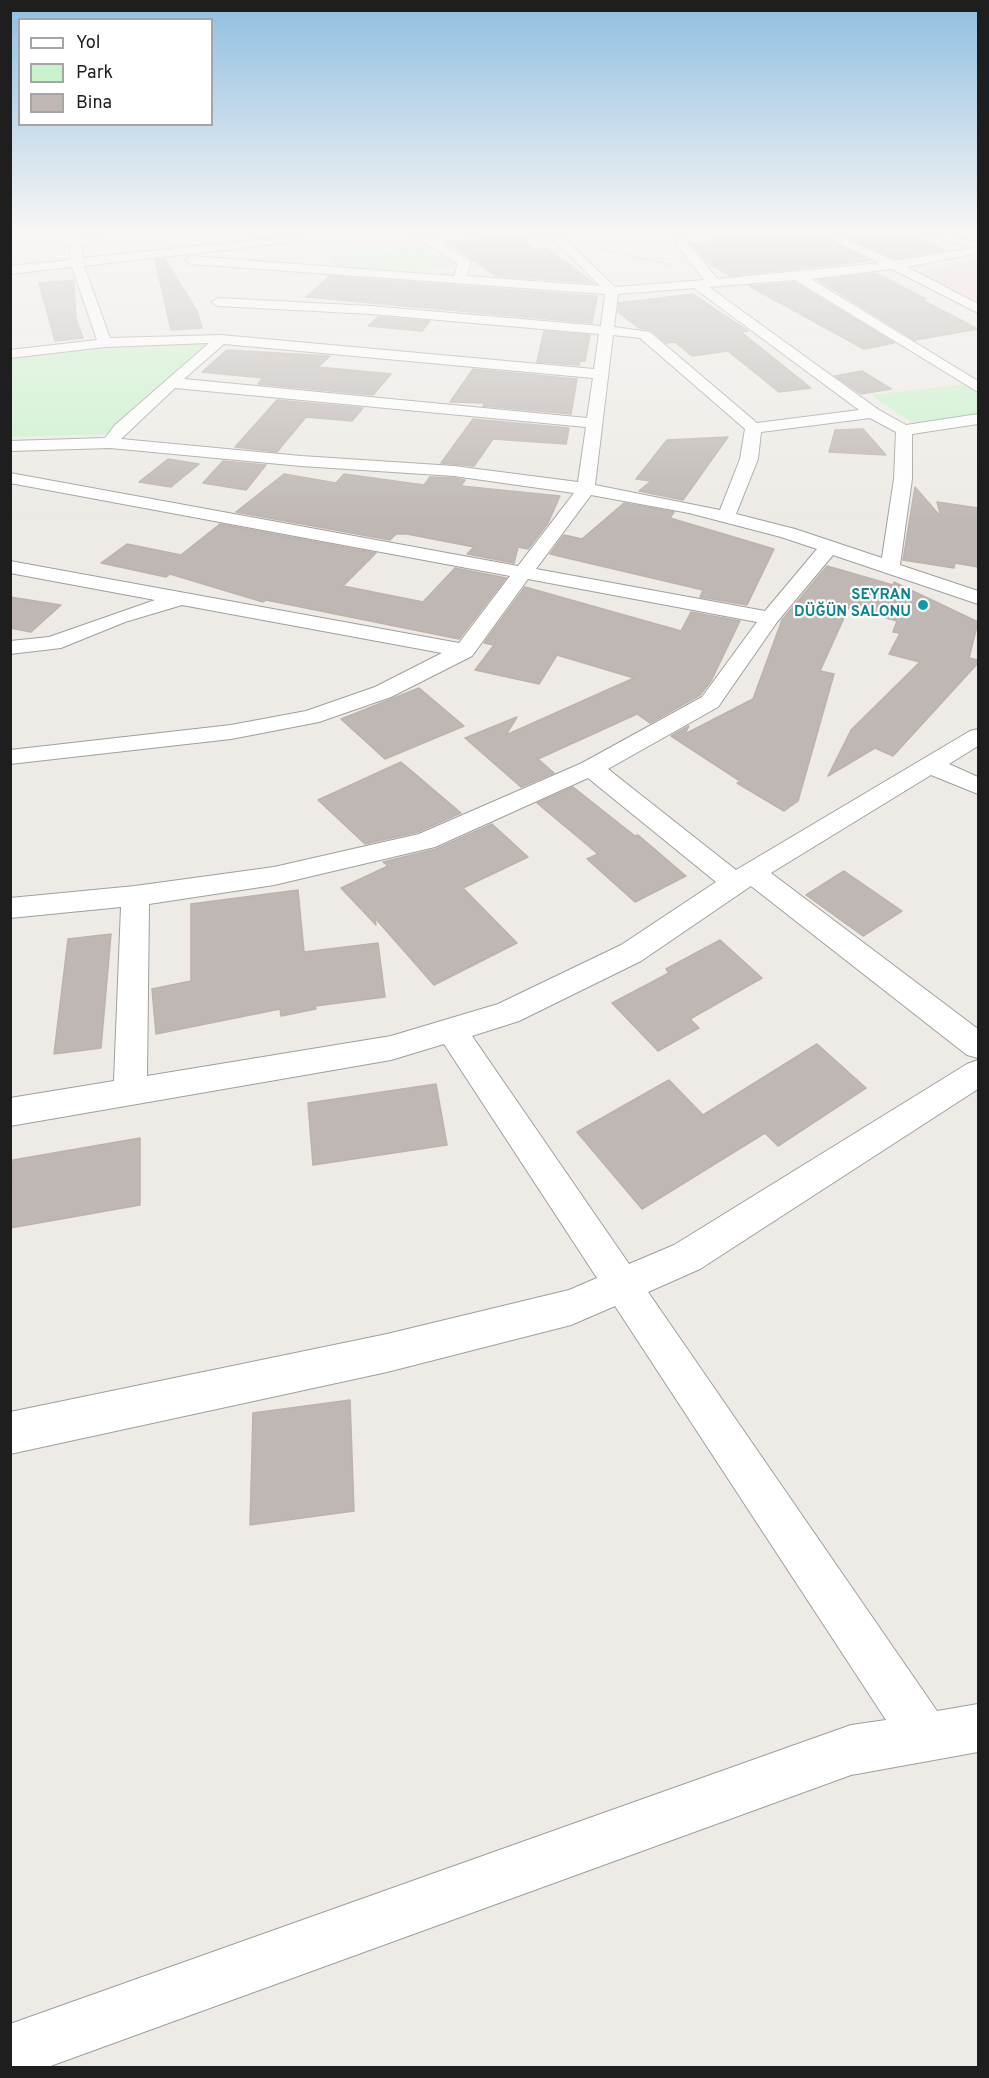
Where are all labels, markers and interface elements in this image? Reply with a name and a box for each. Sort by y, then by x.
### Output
legend [18,18,213,126]
text: Yol [76,32,101,55]
text: Park [76,62,113,85]
text: Bina [76,92,112,115]
place label: SEYRAN DÜĞÜN SALONU [794,587,911,622]
marker: SEYRAN DÜĞÜN SALONU [916,598,930,612]

